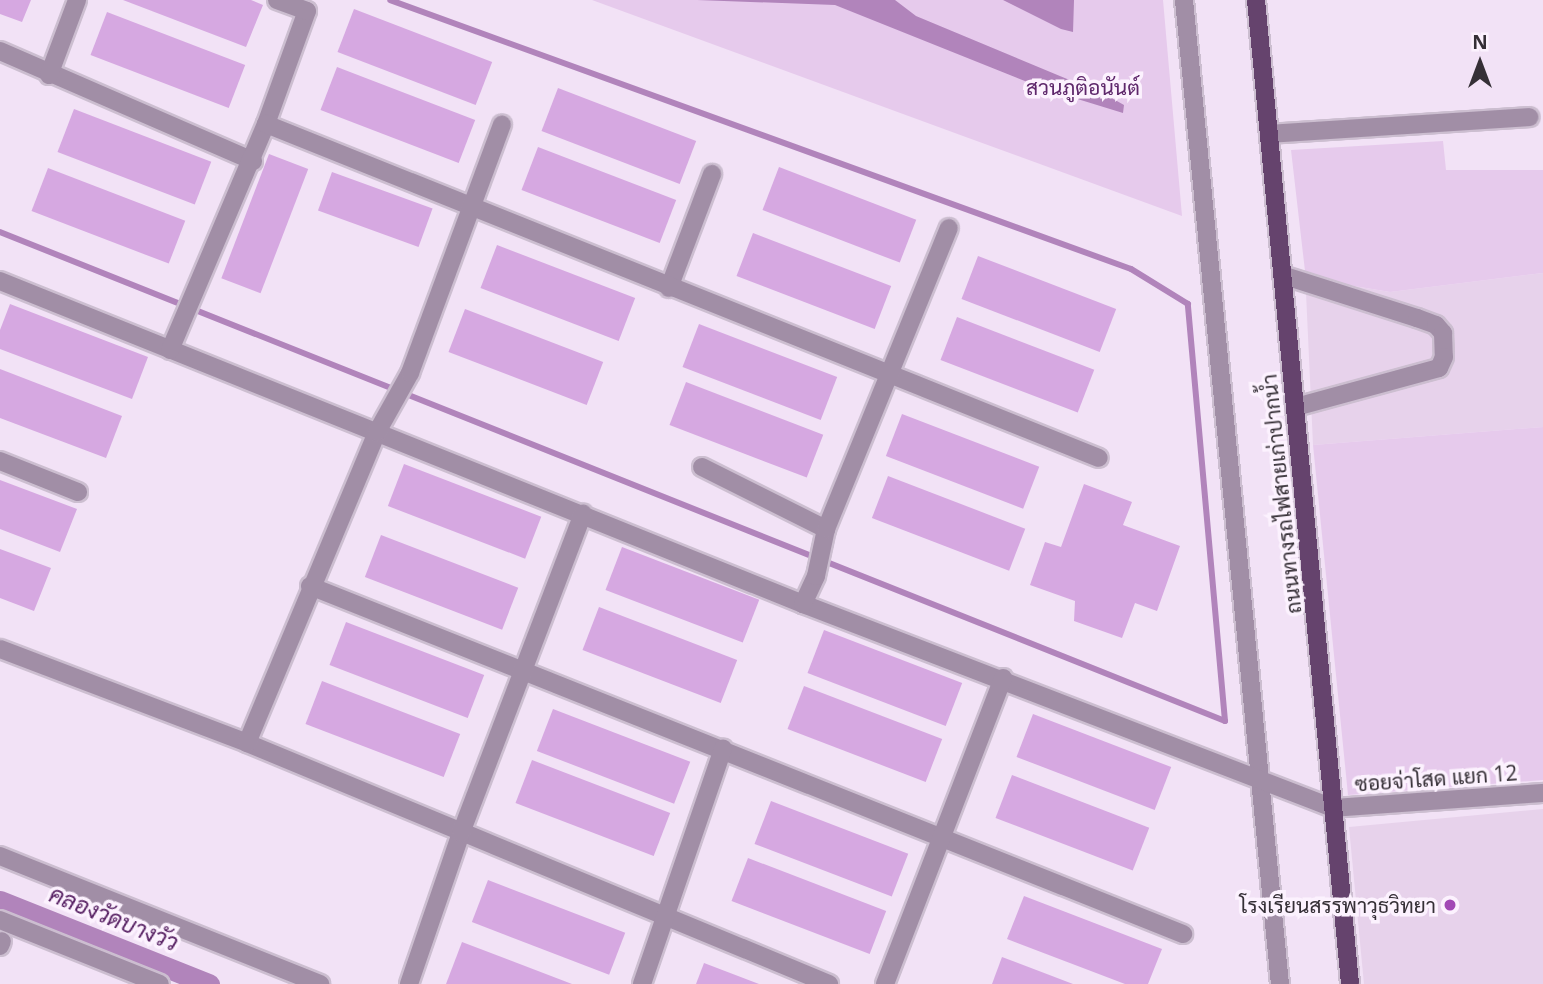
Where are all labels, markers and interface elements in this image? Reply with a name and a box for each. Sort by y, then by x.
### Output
north arrow [1445,28,1515,98]
text: N [1472,29,1488,55]
park label: สวนภูติอนันต์ [1026,74,1140,100]
street label: ถนนทางรถไฟสายเก่าปากน้ำ [1256,373,1306,615]
street label: ซอยจ่าโสด แยก 12 [1354,760,1518,796]
water label: คลองวัดบางวัว [46,880,182,956]
place label: โรงเรียนสรรพาวุธวิทยา [1240,892,1436,918]
marker: โรงเรียนสรรพาวุธวิทยา [1442,897,1458,913]

